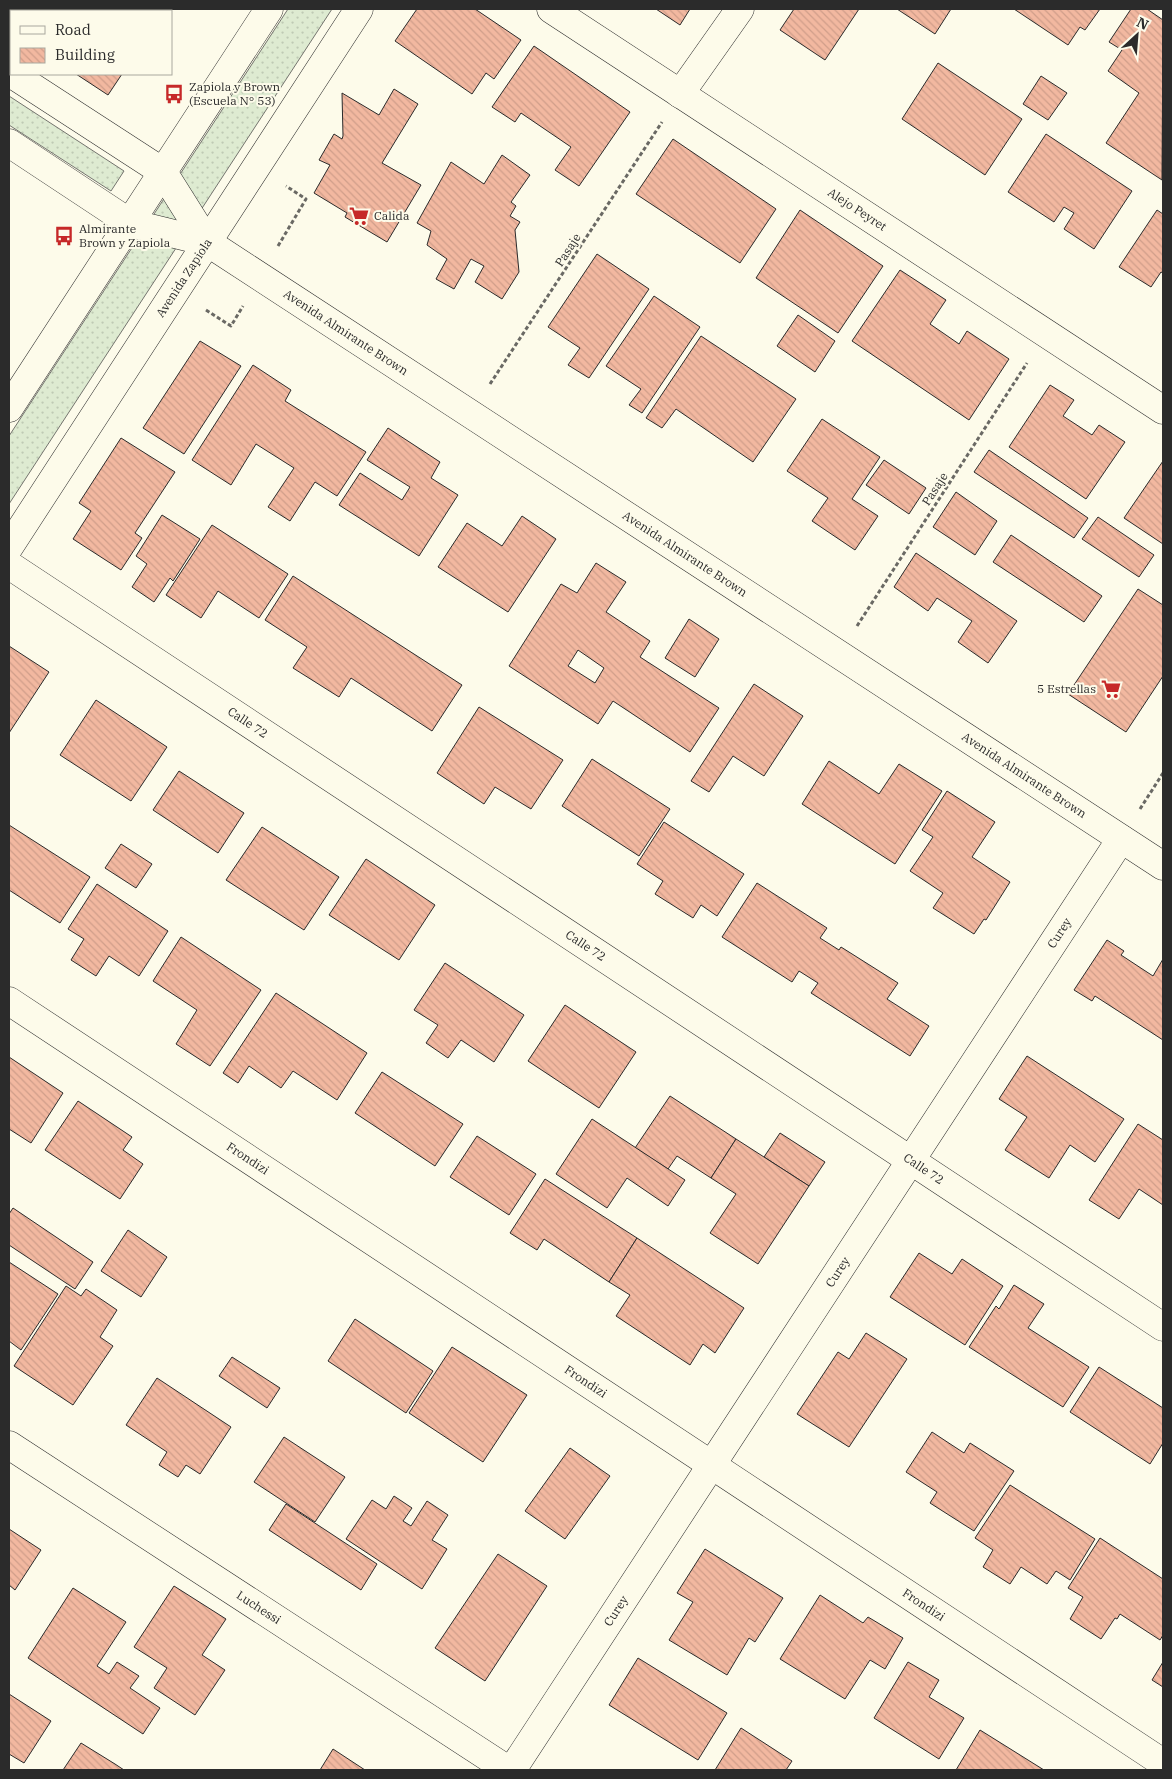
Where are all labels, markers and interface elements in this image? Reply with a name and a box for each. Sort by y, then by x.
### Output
legend [10,10,172,75]
north arrow [1112,10,1162,60]
text: N [1134,13,1152,34]
text: Road [55,20,91,39]
text: Building [55,45,115,64]
place label: Zapiola y Brown (Escuela N° 53) [189,79,281,108]
bus stop icon: Zapiola y Brown (Escuela N° 53) [163,83,185,105]
street label: Alejo Peyret [825,184,890,234]
supermarket icon: Calida [348,205,370,227]
place label: Calida [374,208,410,223]
place label: Almirante Brown y Zapiola [79,221,171,250]
bus stop icon: Almirante Brown y Zapiola [53,225,75,247]
street label: Pasaje [551,230,584,269]
street label: Avenida Zapiola [153,235,215,320]
street label: Avenida Almirante Brown [281,286,411,378]
street label: Pasaje [918,469,951,508]
street label: Avenida Almirante Brown [620,507,751,600]
supermarket icon: 5 Estrellas [1100,678,1122,700]
place label: 5 Estrellas [1037,681,1096,696]
street label: Calle 72 [225,703,271,741]
street label: Avenida Almirante Brown [959,729,1090,821]
street label: Curey [1044,914,1075,951]
street label: Calle 72 [563,927,609,964]
street label: Frondizi [224,1139,272,1178]
street label: Calle 72 [901,1150,947,1187]
street label: Curey [822,1253,853,1290]
street label: Frondizi [562,1362,610,1401]
street label: Frondizi [900,1585,948,1624]
street label: Luchessi [234,1587,284,1627]
street label: Curey [600,1592,631,1629]

